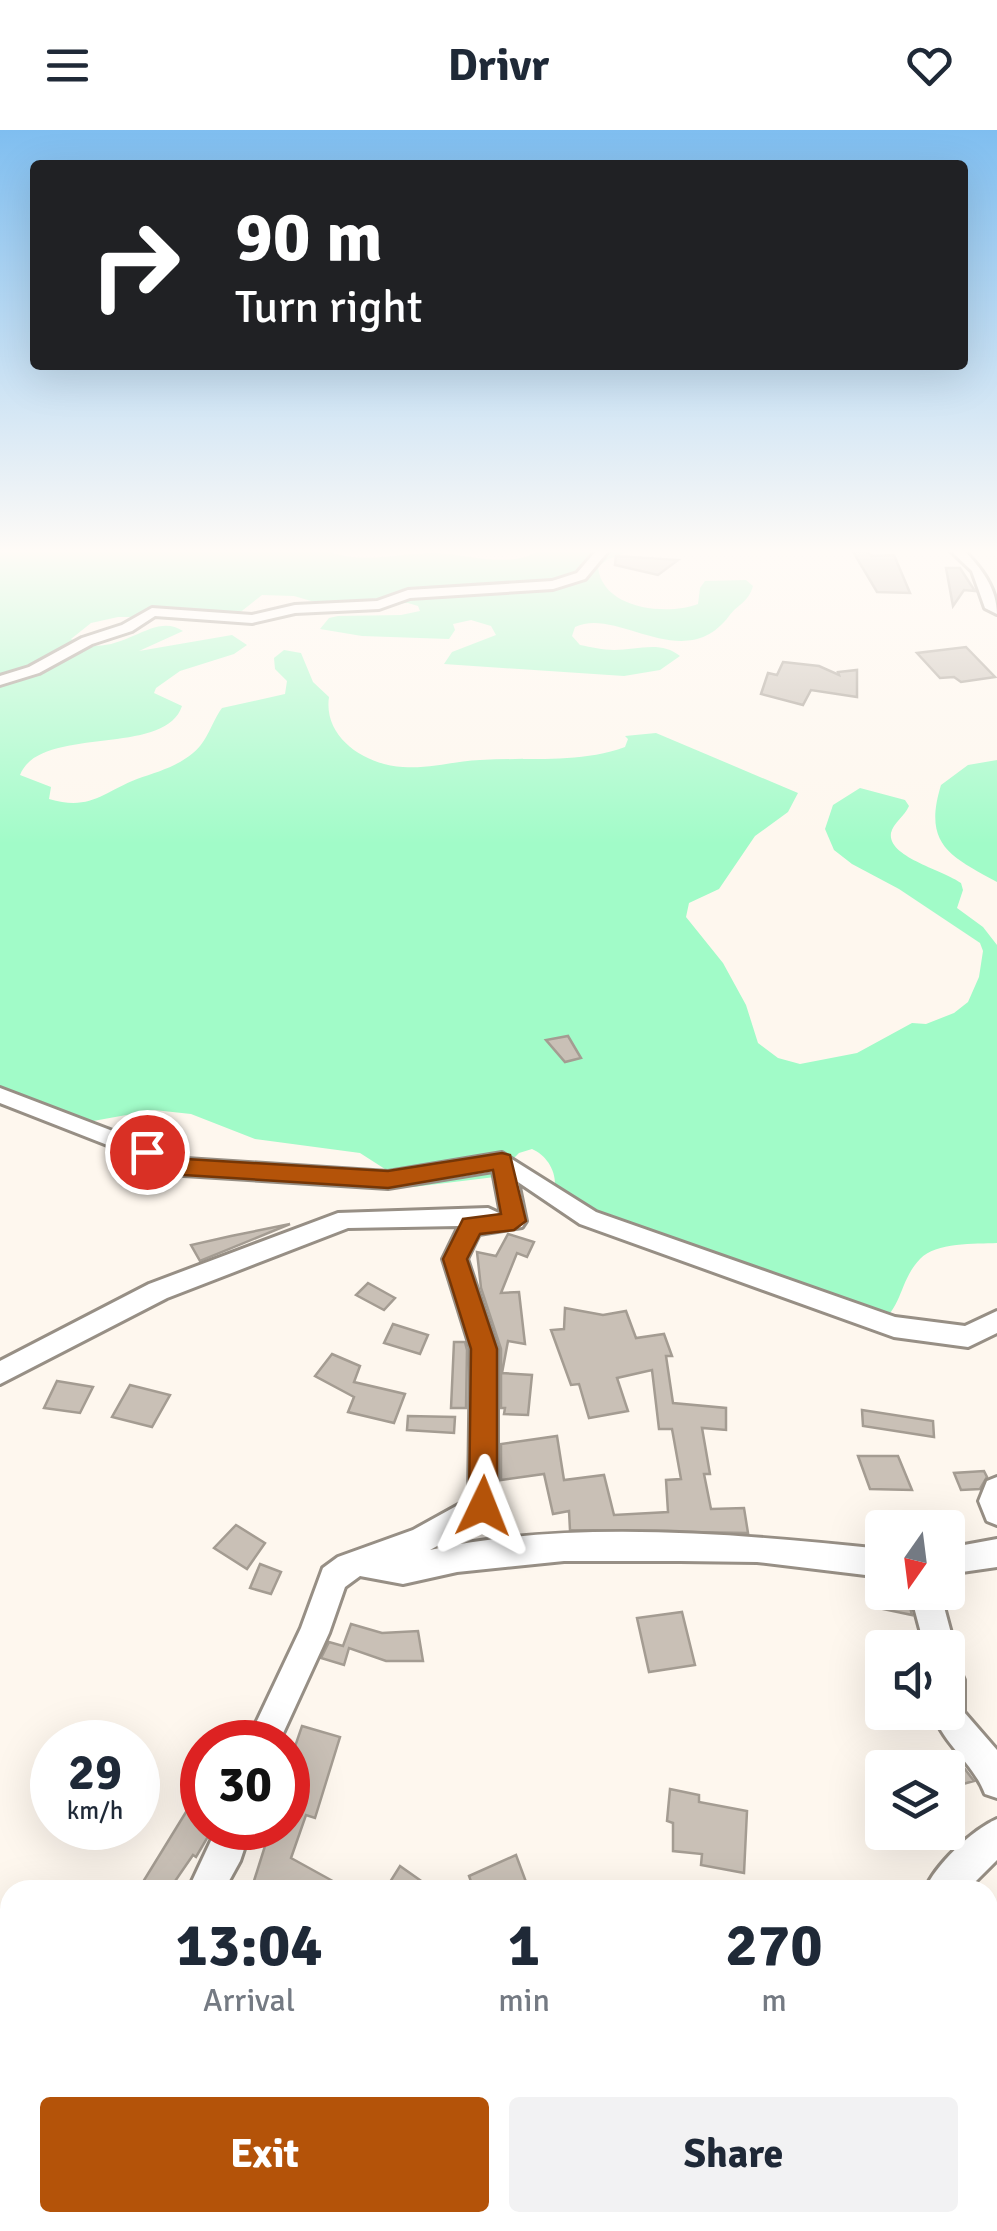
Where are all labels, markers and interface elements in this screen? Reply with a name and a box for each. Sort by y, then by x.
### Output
icon: menu [40,38,95,93]
text: Drivr [448,38,549,93]
icon: heart [902,38,957,93]
text: 90 m [235,194,383,280]
icon: right [70,200,200,330]
text: Turn right [235,280,423,335]
pin [105,1110,190,1195]
icon: arrive [120,1125,175,1180]
position arrow [431,1454,535,1558]
north arrow [865,1510,965,1610]
map controls [865,1510,965,1850]
button: sound [865,1630,965,1730]
speed limit sign: 30 [180,1720,310,1850]
text: 29 [68,1742,122,1804]
button: layers [865,1750,965,1850]
text: km/h [67,1795,123,1826]
text: 13:04 [175,1909,323,1983]
text: 1 [508,1909,540,1983]
text: 270 [725,1909,823,1983]
text: Arrival [203,1981,295,2020]
text: min [498,1981,550,2020]
text: m [761,1981,787,2020]
button: Exit [40,2097,489,2212]
button: Share [509,2097,958,2212]

